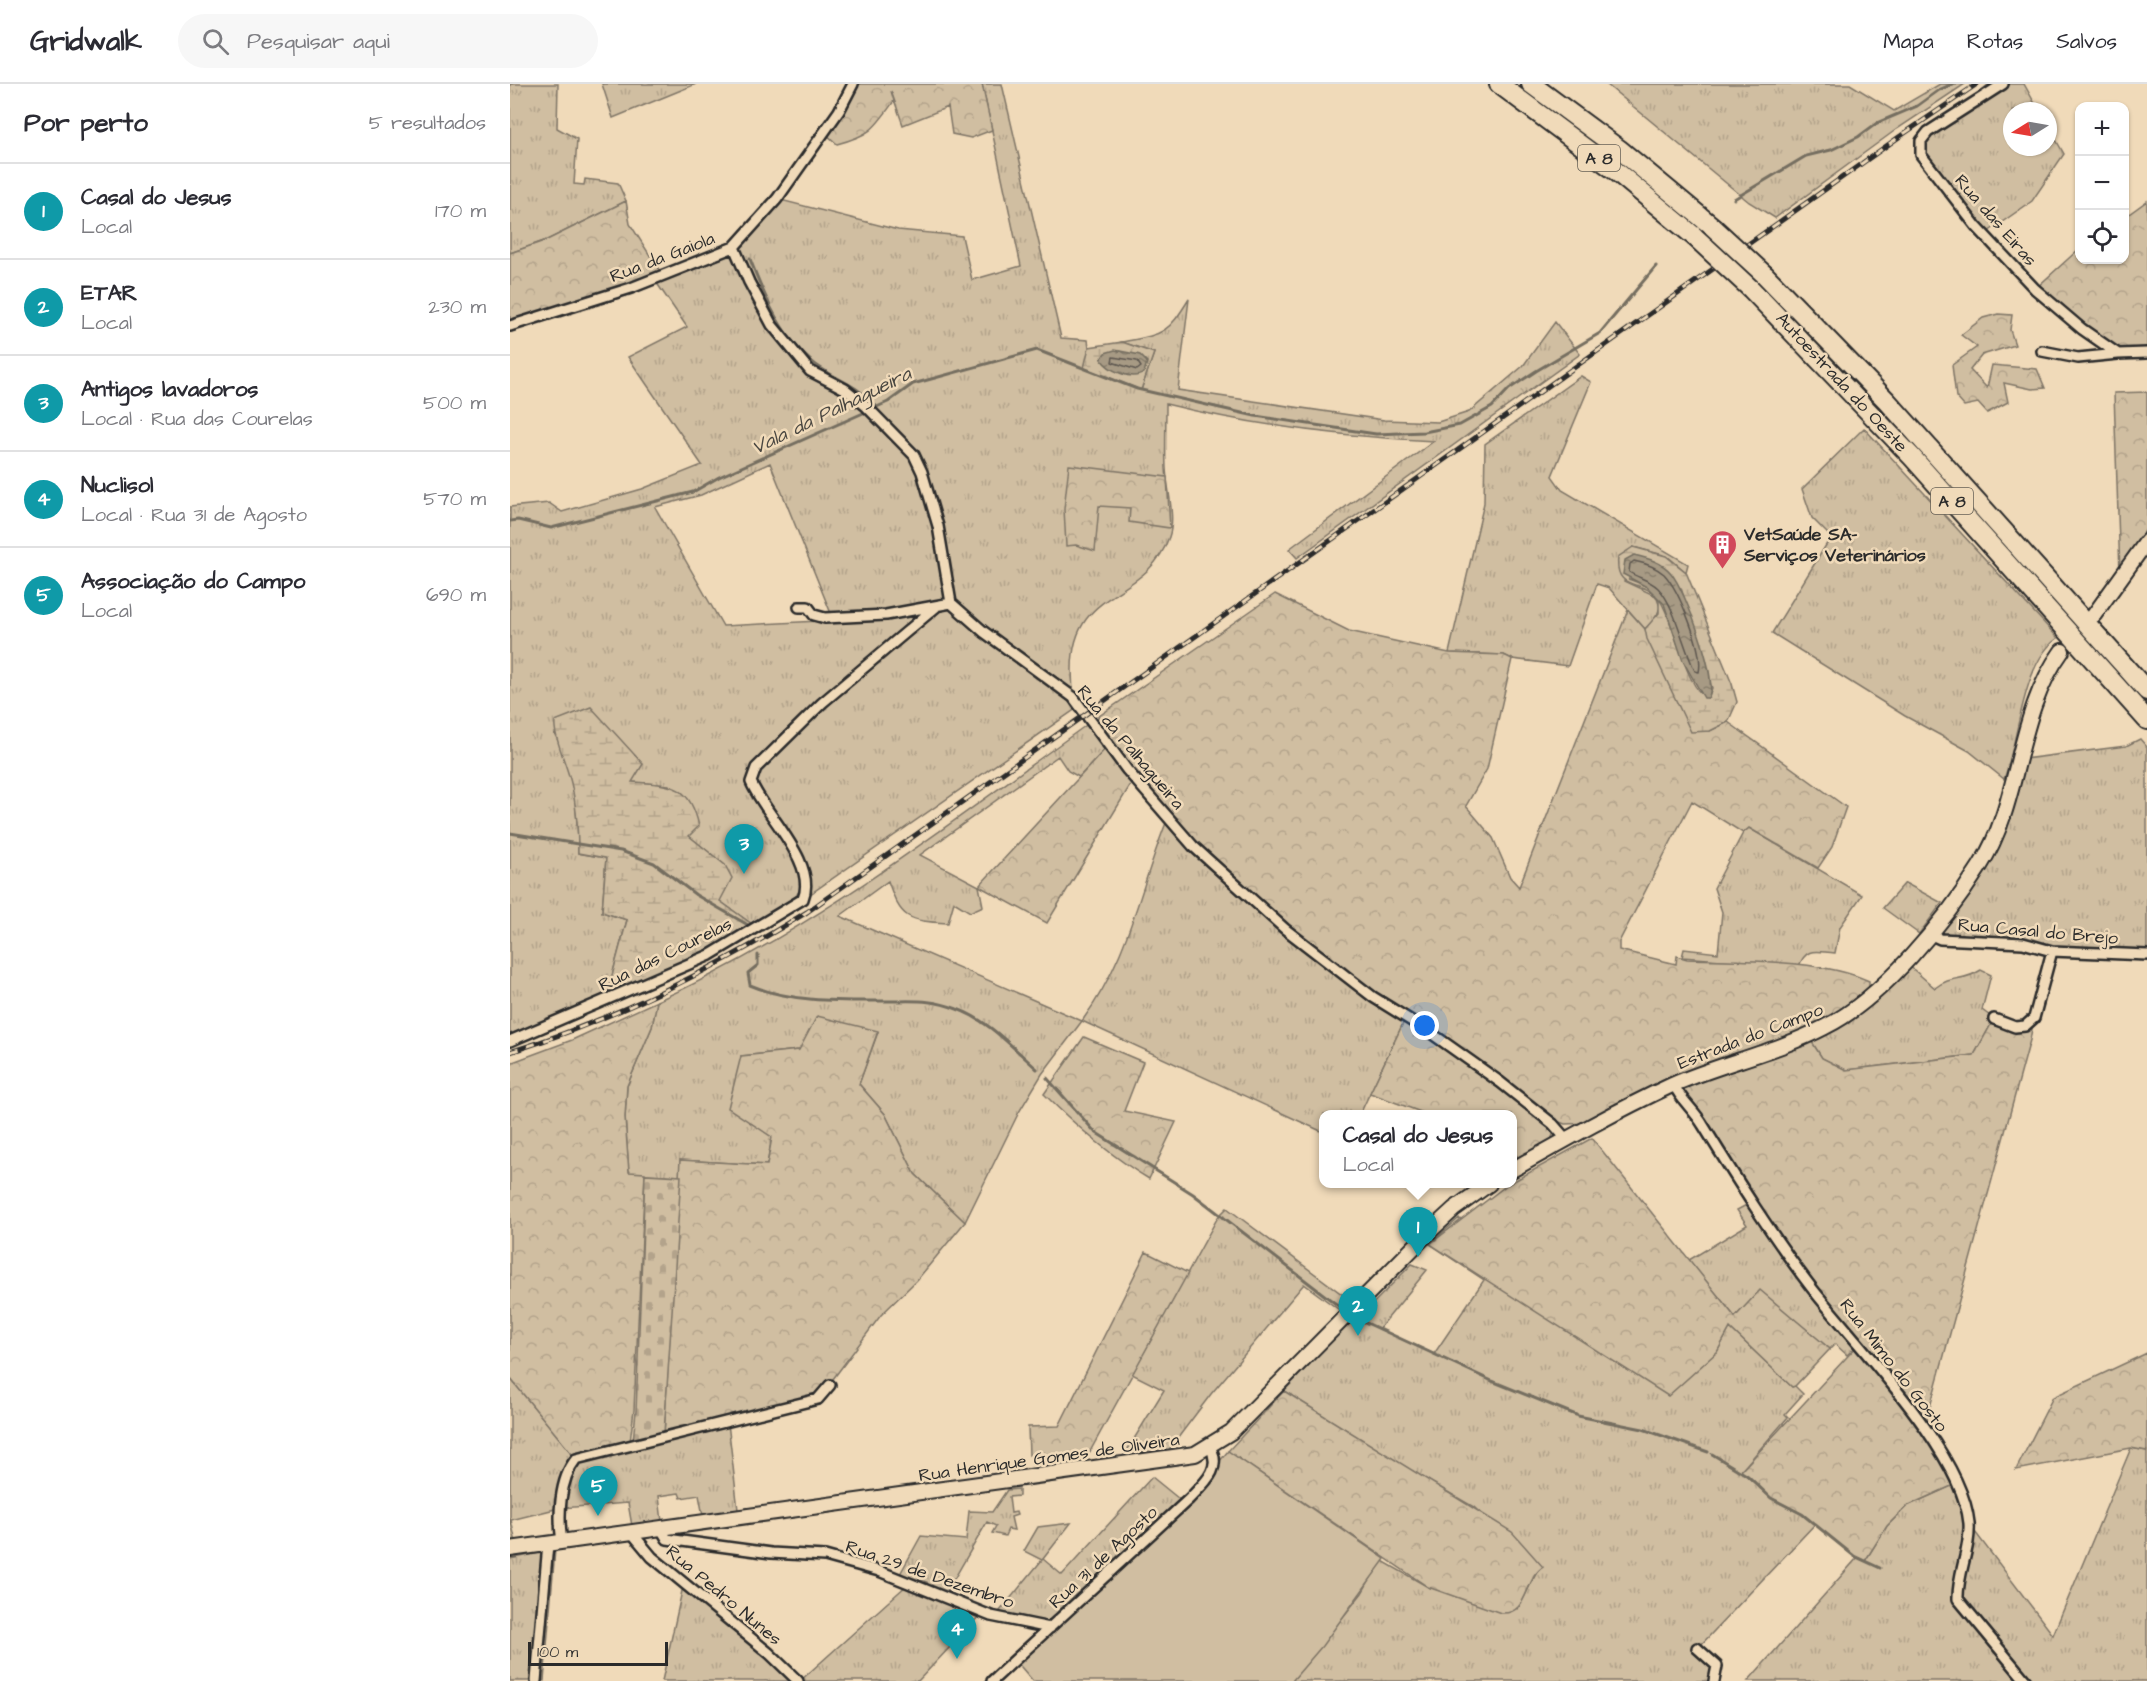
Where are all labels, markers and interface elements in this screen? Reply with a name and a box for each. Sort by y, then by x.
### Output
search box [178,14,598,68]
text: Gridwalk [30,22,142,61]
icon: search [199,25,232,58]
text: Pesquisar aqui [247,26,390,57]
text: Mapa [1883,27,1934,56]
text: Rotas [1967,27,2023,56]
text: Salvos [2056,27,2117,56]
north arrow [2003,102,2057,156]
map controls [2075,102,2129,264]
button: + [2075,102,2129,156]
text: Por perto [24,105,148,141]
text: 5 resultados [369,109,486,137]
road number: A 8 [1578,145,1620,171]
button: − [2075,156,2129,210]
street label: Rua das Eiras [1949,169,2043,272]
text: Casal do Jesus [81,182,232,213]
text: 1 [42,197,45,225]
text: 170 m [435,197,486,225]
button: locate [2075,210,2129,264]
text: Local [81,213,132,241]
street label: Rua da Gaiola [606,226,718,289]
text: ETAR [81,278,138,309]
text: 2 [38,293,49,321]
text: 230 m [428,293,486,321]
street label: Autoestrada do Oeste [1770,307,1913,458]
text: Local [81,309,132,337]
water label: Vala da Palhagueira [747,360,917,463]
text: Antigos lavadoros [81,374,258,405]
text: 3 [38,389,49,417]
text: 500 m [423,389,486,417]
text: Local · Rua das Courelas [81,405,313,433]
text: Nuclisol [81,470,154,501]
text: 4 [37,485,50,513]
text: 570 m [423,485,486,513]
road number: A 8 [1931,488,1973,514]
text: Local · Rua 31 de Agosto [81,501,307,529]
place label: VetSaúde SA- Serviços Veterinários [1743,522,1926,568]
building icon: VetSaúde SA- Serviços Veterinários [1707,528,1739,570]
text: Associação do Campo [81,566,305,597]
text: 5 [36,581,51,609]
text: 690 m [426,581,486,609]
text: Local [81,597,132,625]
street label: Rua da Palhagueira [1070,680,1190,816]
pin: 3 [724,824,764,874]
street label: Rua das Courelas [594,911,736,998]
street label: Rua Casal do Brejo [1957,912,2119,951]
street label: Estrada do Campo [1674,997,1827,1076]
your location [1410,1011,1439,1040]
popup [1319,1110,1517,1188]
text: Casal do Jesus [1343,1120,1493,1151]
text: Local [1343,1151,1394,1179]
pin: 1 [1398,1208,1438,1257]
pin: 2 [1338,1286,1378,1336]
street label: Rua Mimo do Gosto [1834,1293,1954,1437]
street label: Rua Henrique Gomes de Oliveira [917,1427,1181,1488]
pin: 5 [578,1466,617,1516]
street label: Rua 31 de Agosto [1043,1500,1164,1615]
street label: Rua 29 de Dezembro [842,1534,1017,1615]
street label: Rua Pedro Nunes [660,1539,787,1651]
pin: 4 [938,1610,976,1659]
scale bar [528,1639,668,1666]
text: 100 m [537,1641,578,1663]

